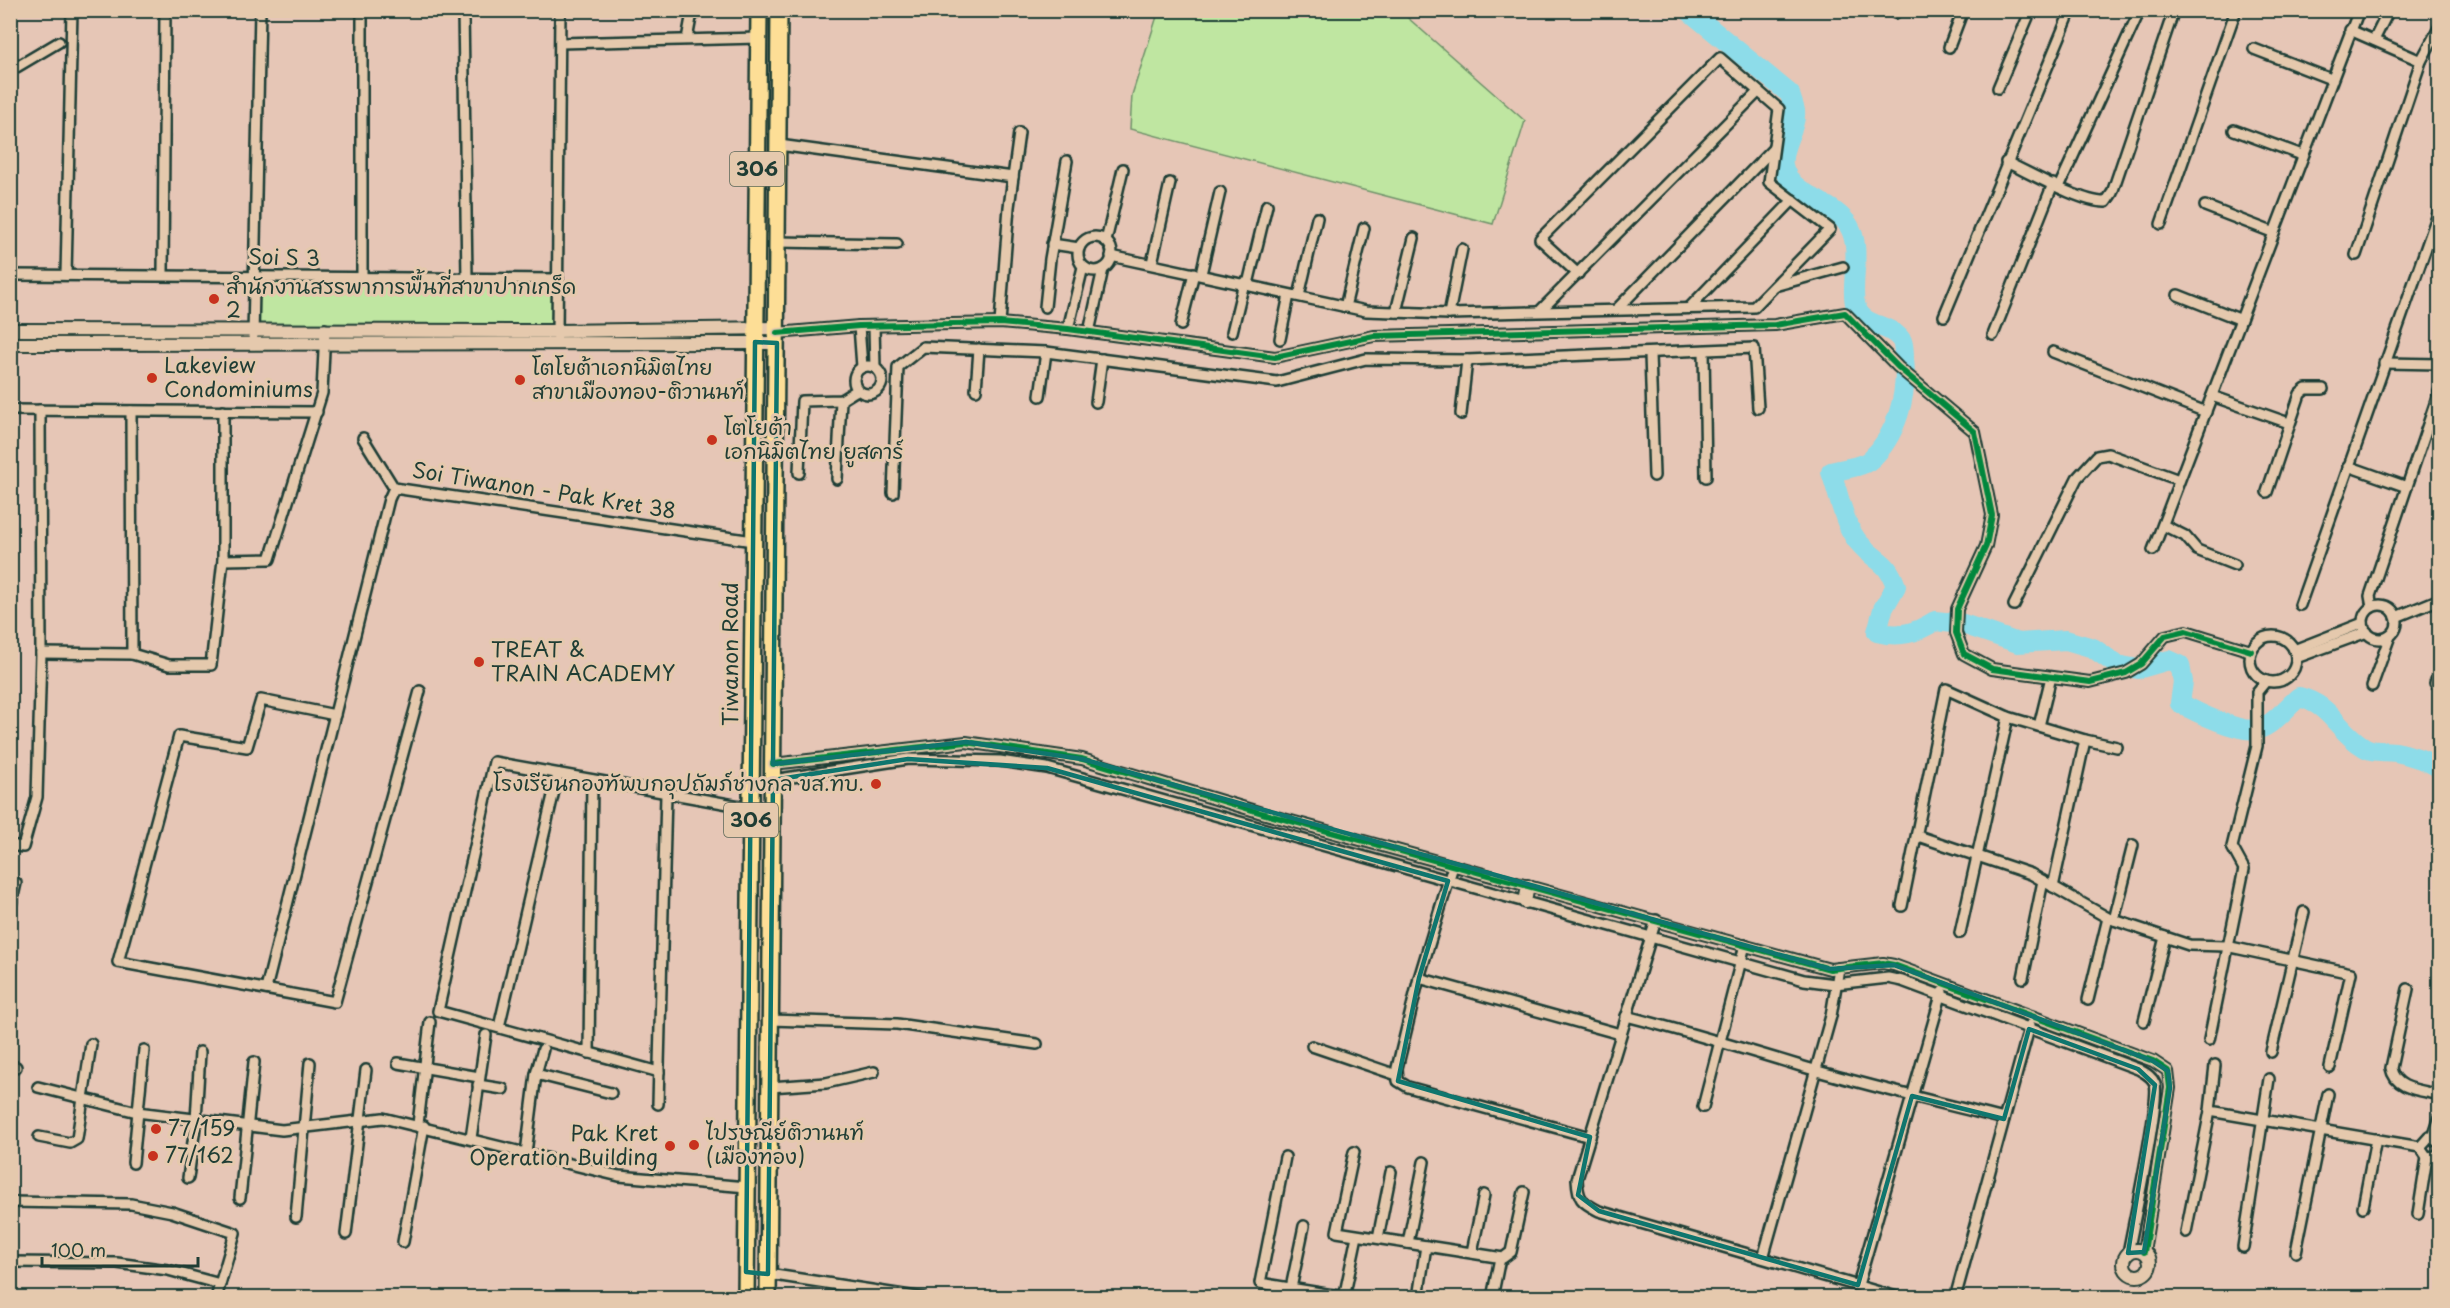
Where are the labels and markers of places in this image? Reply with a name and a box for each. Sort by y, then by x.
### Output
place label: สำนักงานสรรพาการพื้นที่สาขาปากเกร็ด 2 [226,268,576,325]
marker: สำนักงานสรรพาการพื้นที่สาขาปากเกร็ด 2 [207,292,221,306]
place label: Lakeview Condominiums [164,348,313,404]
place label: โตโยต้าเอกนิมิตไทย สาขาเมืองทอง-ติวานนท์ [532,350,744,406]
marker: Lakeview Condominiums [145,371,159,385]
marker: โตโยต้าเอกนิมิตไทย สาขาเมืองทอง-ติวานนท์ [513,373,527,387]
place label: โตโยต้า เอกนิมิตไทย ยูสคาร์ [724,410,903,468]
marker: โตโยต้า เอกนิมิตไทย ยูสคาร์ [705,433,719,447]
place label: TREAT & TRAIN ACADEMY [491,632,676,688]
marker: TREAT & TRAIN ACADEMY [472,655,486,669]
place label: โรงเรียนกองทัพบกอุปถัมภ์ช่างกล ขส.ทบ. [493,766,864,800]
marker: โรงเรียนกองทัพบกอุปถัมภ์ช่างกล ขส.ทบ. [869,777,883,791]
place label: 77/159 [168,1111,235,1143]
place label: ไปรษณีย์ติวานนท์ (เมืองทอง) [705,1115,864,1171]
place label: Pak Kret Operation Building [469,1116,658,1172]
marker: 77/159 [149,1122,163,1136]
place label: 77/162 [165,1138,234,1170]
marker: ไปรษณีย์ติวานนท์ (เมืองทอง) [687,1138,701,1152]
marker: Pak Kret Operation Building [663,1139,677,1153]
marker: 77/162 [146,1149,160,1163]

